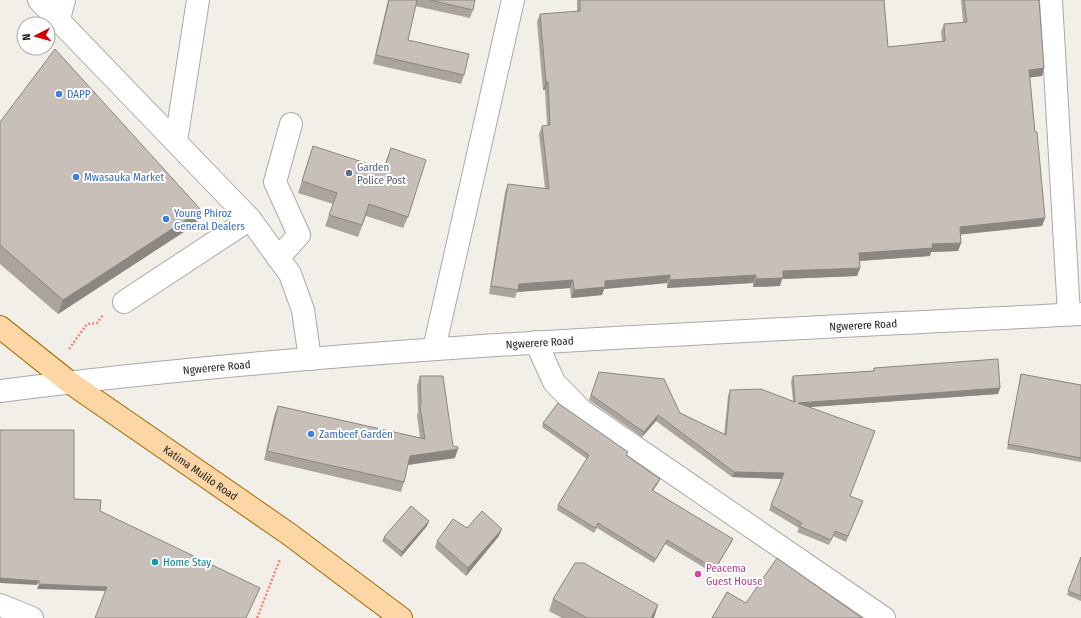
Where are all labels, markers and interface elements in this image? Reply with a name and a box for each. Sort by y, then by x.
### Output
north arrow [16,16,56,56]
text: N [20,33,33,41]
place label: DAPP [67,88,91,101]
marker: DAPP [54,89,64,99]
place label: Garden Police Post [357,161,406,187]
marker: Garden Police Post [344,168,354,178]
place label: Mwasauka Market [84,171,164,184]
marker: Mwasauka Market [71,172,81,182]
place label: Young Phiroz General Dealers [174,207,245,233]
marker: Young Phiroz General Dealers [161,214,171,224]
street label: Ngwerere Road [829,317,897,334]
street label: Ngwerere Road [505,334,574,351]
street label: Ngwerere Road [182,358,251,377]
place label: Zambeef Garden [319,428,393,441]
marker: Zambeef Garden [306,429,316,439]
street label: Katima Mulilo Road [161,443,240,503]
place label: Home Stay [163,556,211,569]
marker: Home Stay [150,557,160,567]
place label: Peacema Guest House [706,562,763,588]
marker: Peacema Guest House [693,569,703,579]

